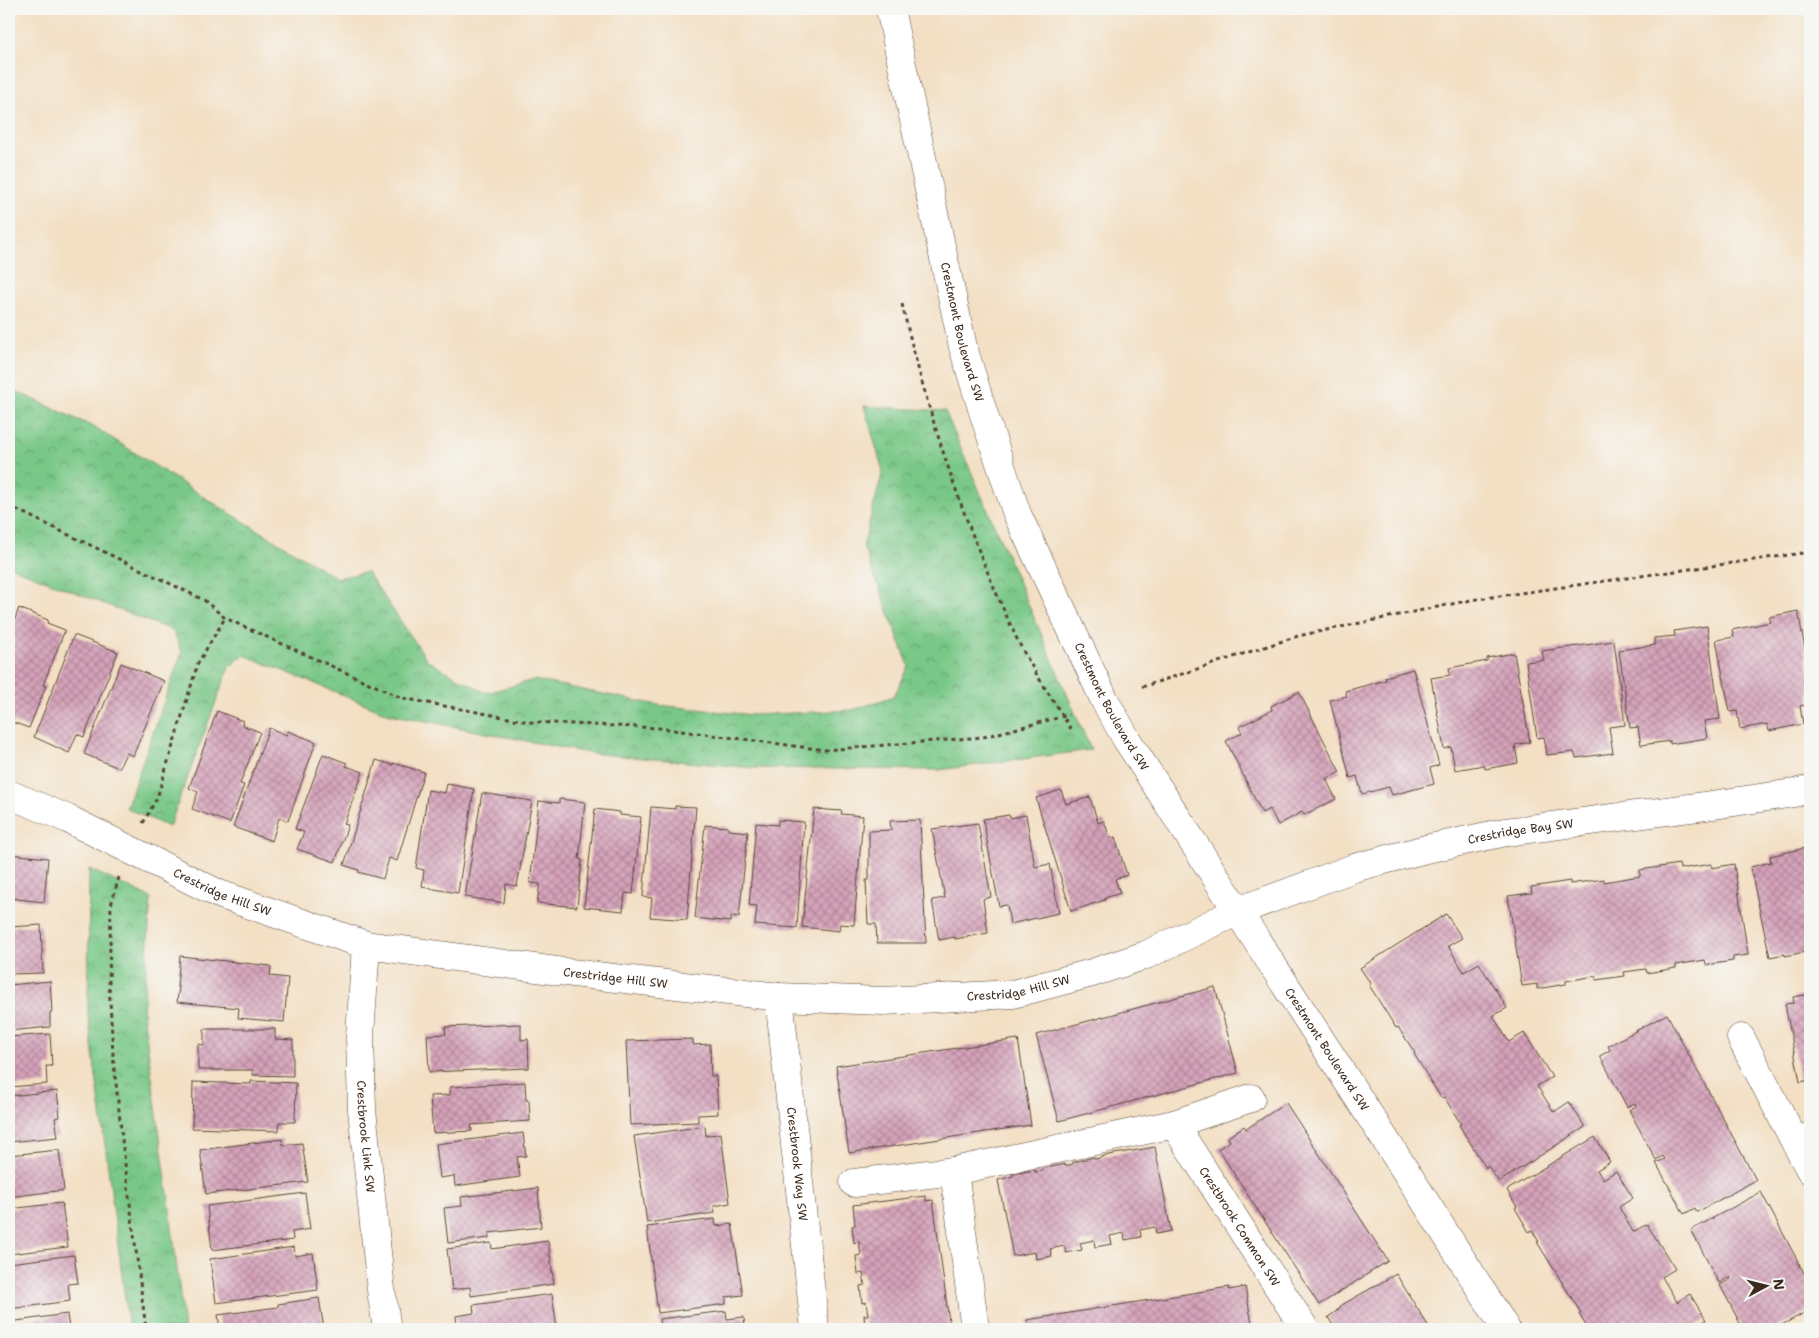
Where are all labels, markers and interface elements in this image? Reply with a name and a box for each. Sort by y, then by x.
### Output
street label: Crestmont Boulevard SW [937,261,987,404]
street label: Crestmont Boulevard SW [1071,640,1153,774]
street label: Crestridge Bay SW [1466,815,1575,848]
street label: Crestridge Hill SW [170,865,273,920]
street label: Crestridge Hill SW [562,964,669,992]
street label: Crestridge Hill SW [966,971,1072,1004]
street label: Crestmont Boulevard SW [1281,985,1373,1114]
street label: Crestbrook Link SW [353,1080,379,1194]
street label: Crestbrook Way SW [783,1106,811,1222]
street label: Crestbrook Common SW [1195,1164,1284,1289]
north arrow [1742,1260,1792,1310]
text: N [1769,1278,1789,1291]

